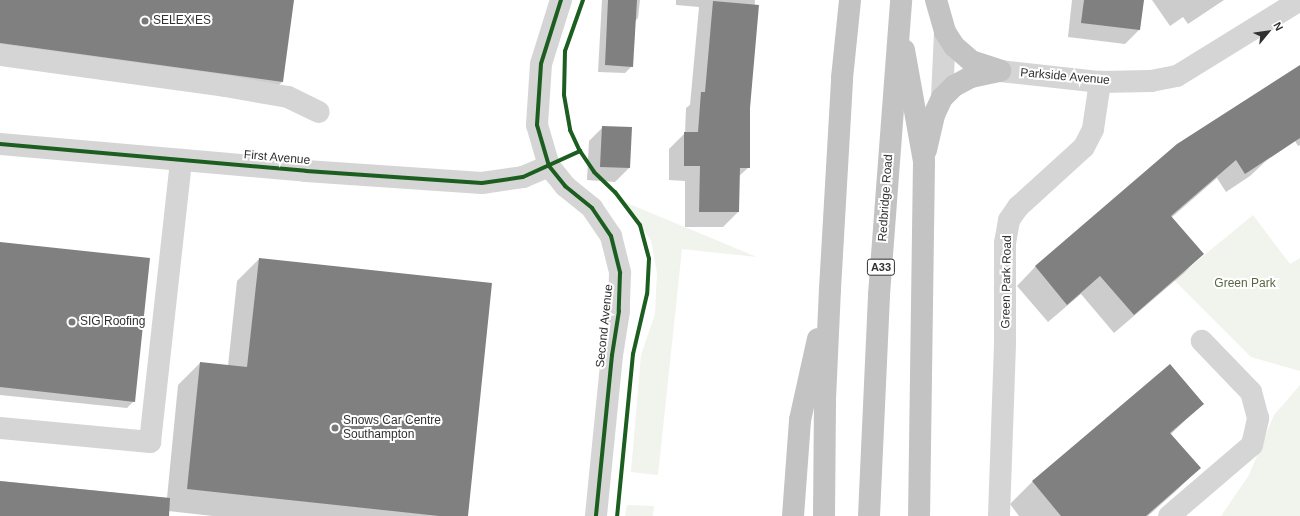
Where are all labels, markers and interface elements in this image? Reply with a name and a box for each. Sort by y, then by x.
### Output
north arrow [1248,12,1288,52]
place label: SELEX ES [153,14,211,28]
marker: SELEX ES [140,16,150,26]
text: N [1271,20,1286,33]
street label: Parkside Avenue [1019,66,1111,88]
street label: First Avenue [243,148,311,168]
street label: Redbridge Road [876,154,896,242]
street label: Green Park Road [999,235,1015,329]
road number: A33 [866,258,896,276]
park label: Green Park [1214,277,1276,291]
street label: Second Avenue [593,283,617,369]
place label: SIG Roofing [80,315,145,329]
marker: SIG Roofing [67,317,77,327]
place label: Snows Car Centre Southampton [343,414,441,442]
marker: Snows Car Centre Southampton [330,423,340,433]

